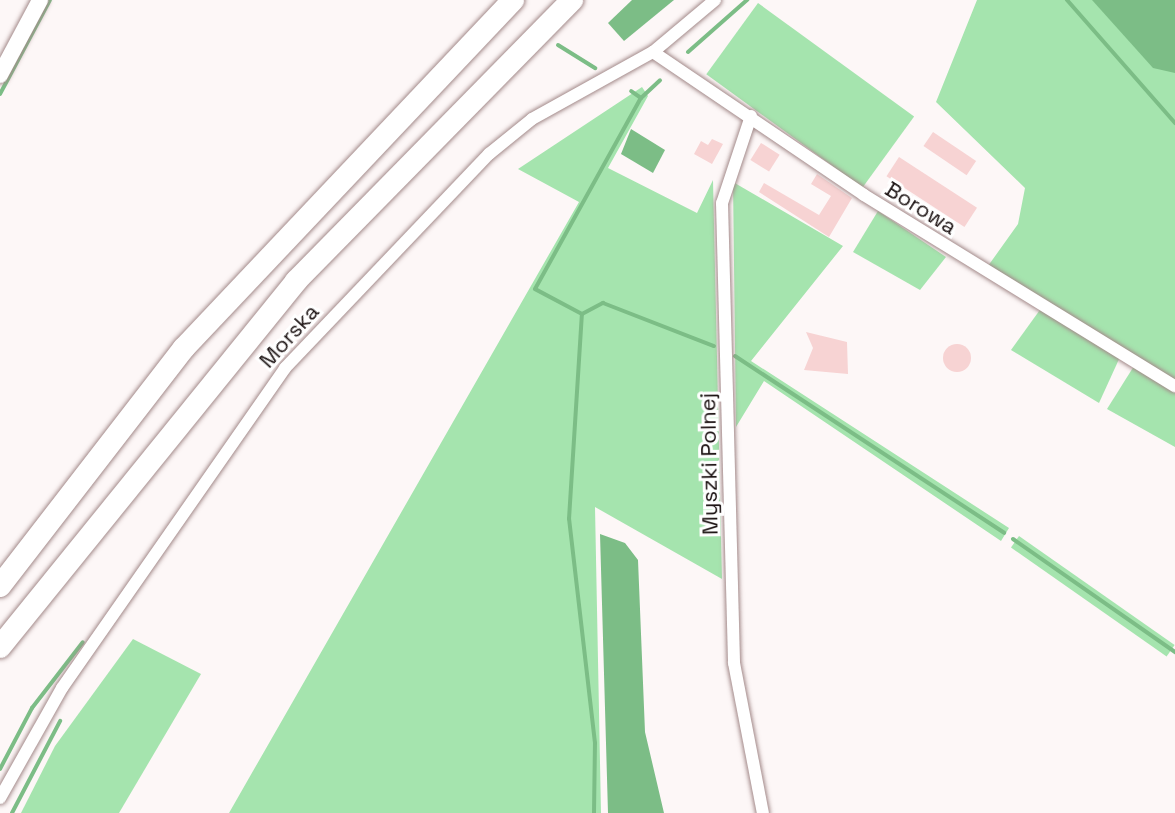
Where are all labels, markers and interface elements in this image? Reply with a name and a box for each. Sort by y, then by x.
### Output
street label: Borowa [880,176,962,240]
street label: Morska [254,299,324,373]
street label: Myszki Polnej [695,393,723,535]

